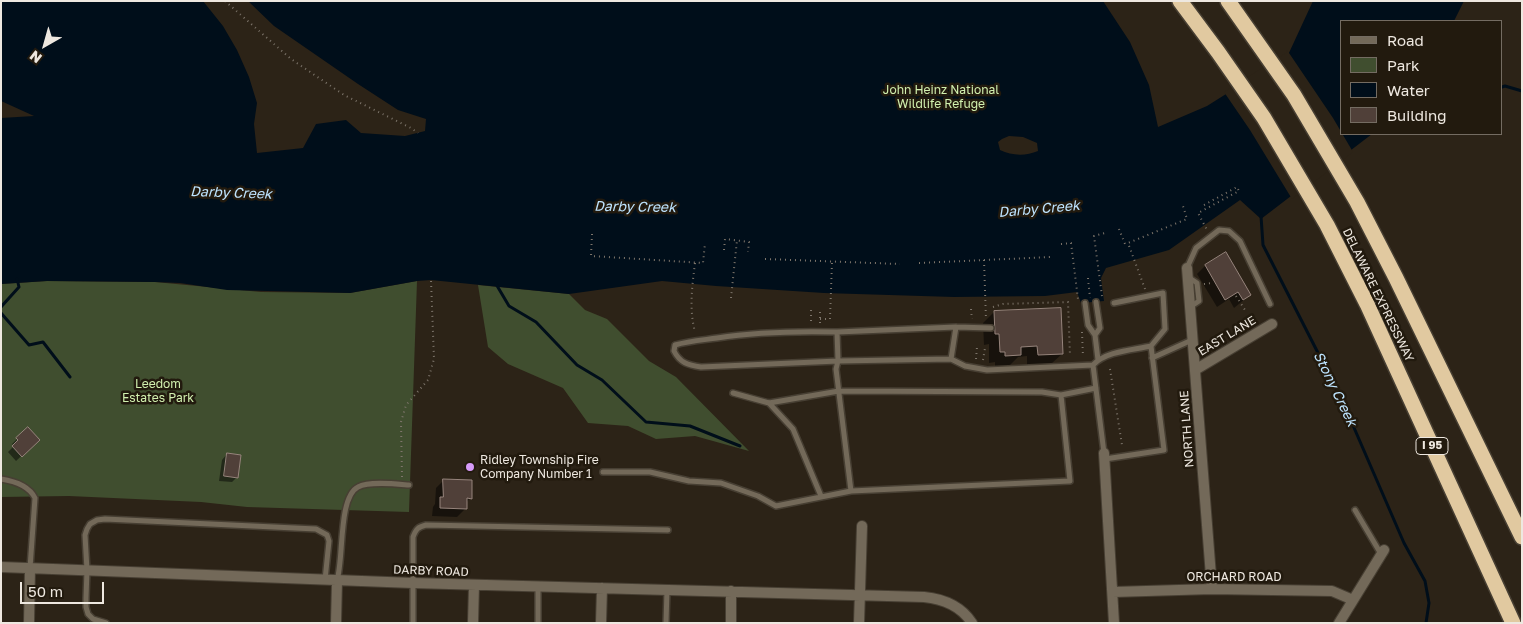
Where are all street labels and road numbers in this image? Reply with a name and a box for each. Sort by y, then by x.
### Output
street label: DELAWARE EXPRESSWAY [1339,226,1417,364]
street label: EAST LANE [1195,313,1259,359]
street label: NORTH LANE [1177,390,1197,468]
road number: I 95 [1416,438,1448,454]
street label: DARBY ROAD [393,562,469,580]
street label: ORCHARD ROAD [1186,570,1282,584]

